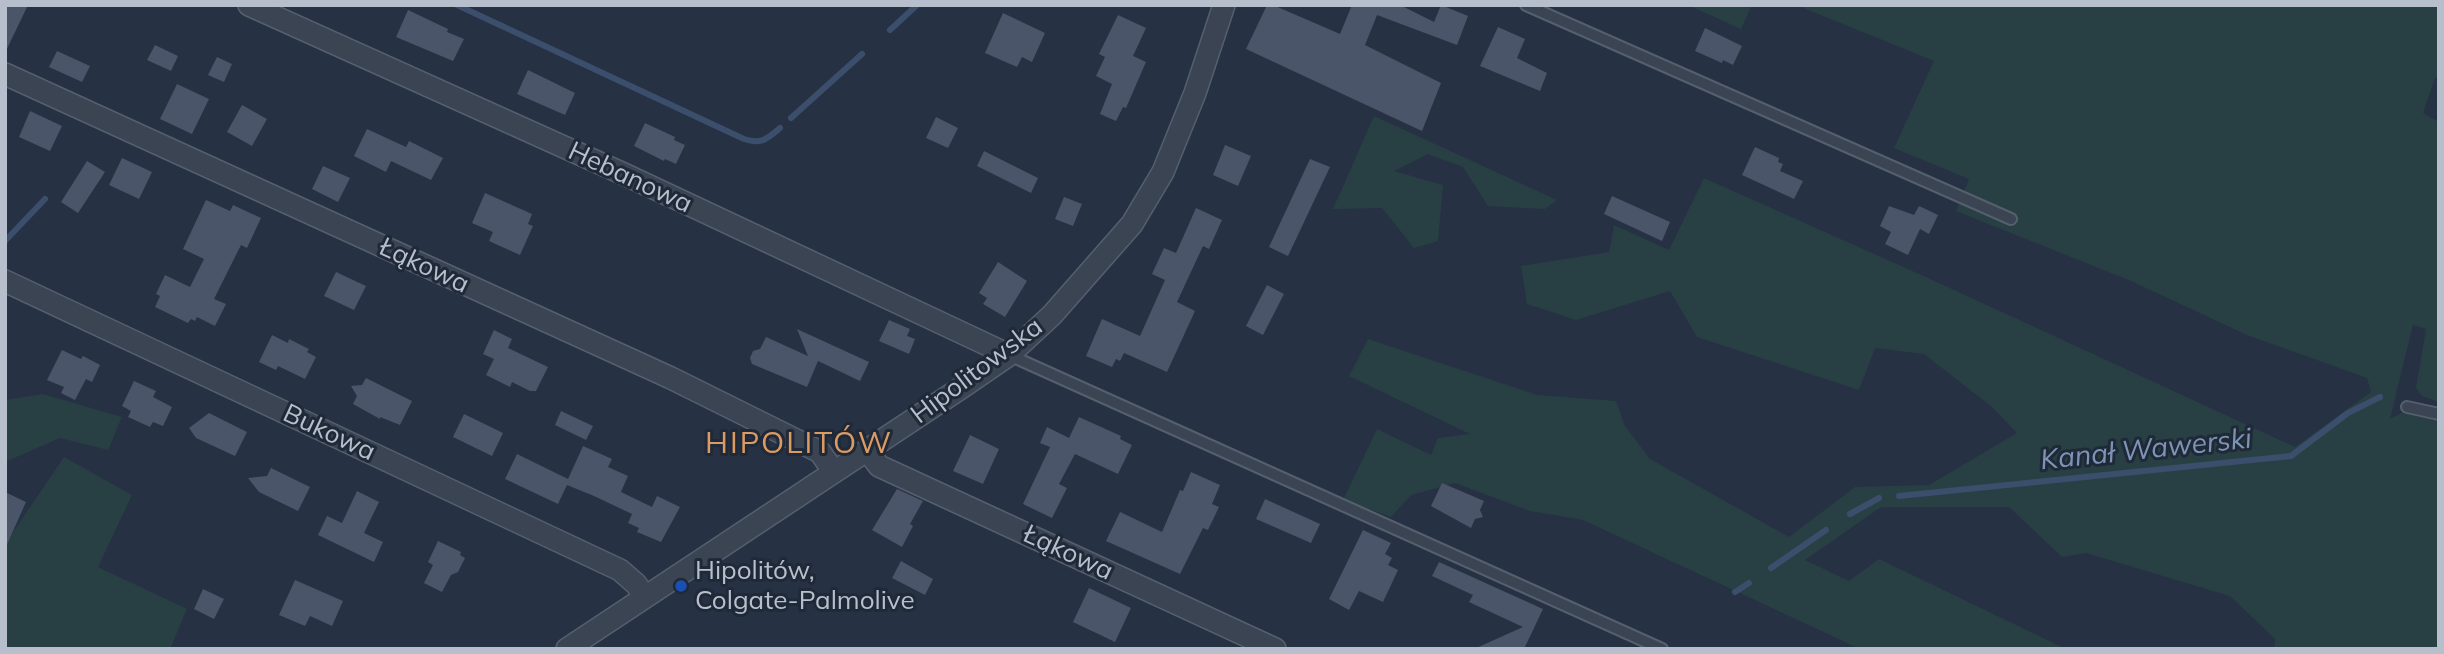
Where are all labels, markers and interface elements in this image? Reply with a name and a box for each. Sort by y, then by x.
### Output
street label: Hebanowa [563,136,697,220]
street label: Łąkowa [374,232,474,300]
street label: Hipolitowska [905,311,1049,431]
street label: Bukowa [278,398,380,468]
water label: Kanał Wawerski [2039,422,2253,478]
district label: HIPOLITÓW [706,426,892,462]
street label: Łąkowa [1018,519,1118,587]
place label: Hipolitów, Colgate-Palmolive [695,555,915,616]
marker: Hipolitów, Colgate-Palmolive [673,578,689,594]

